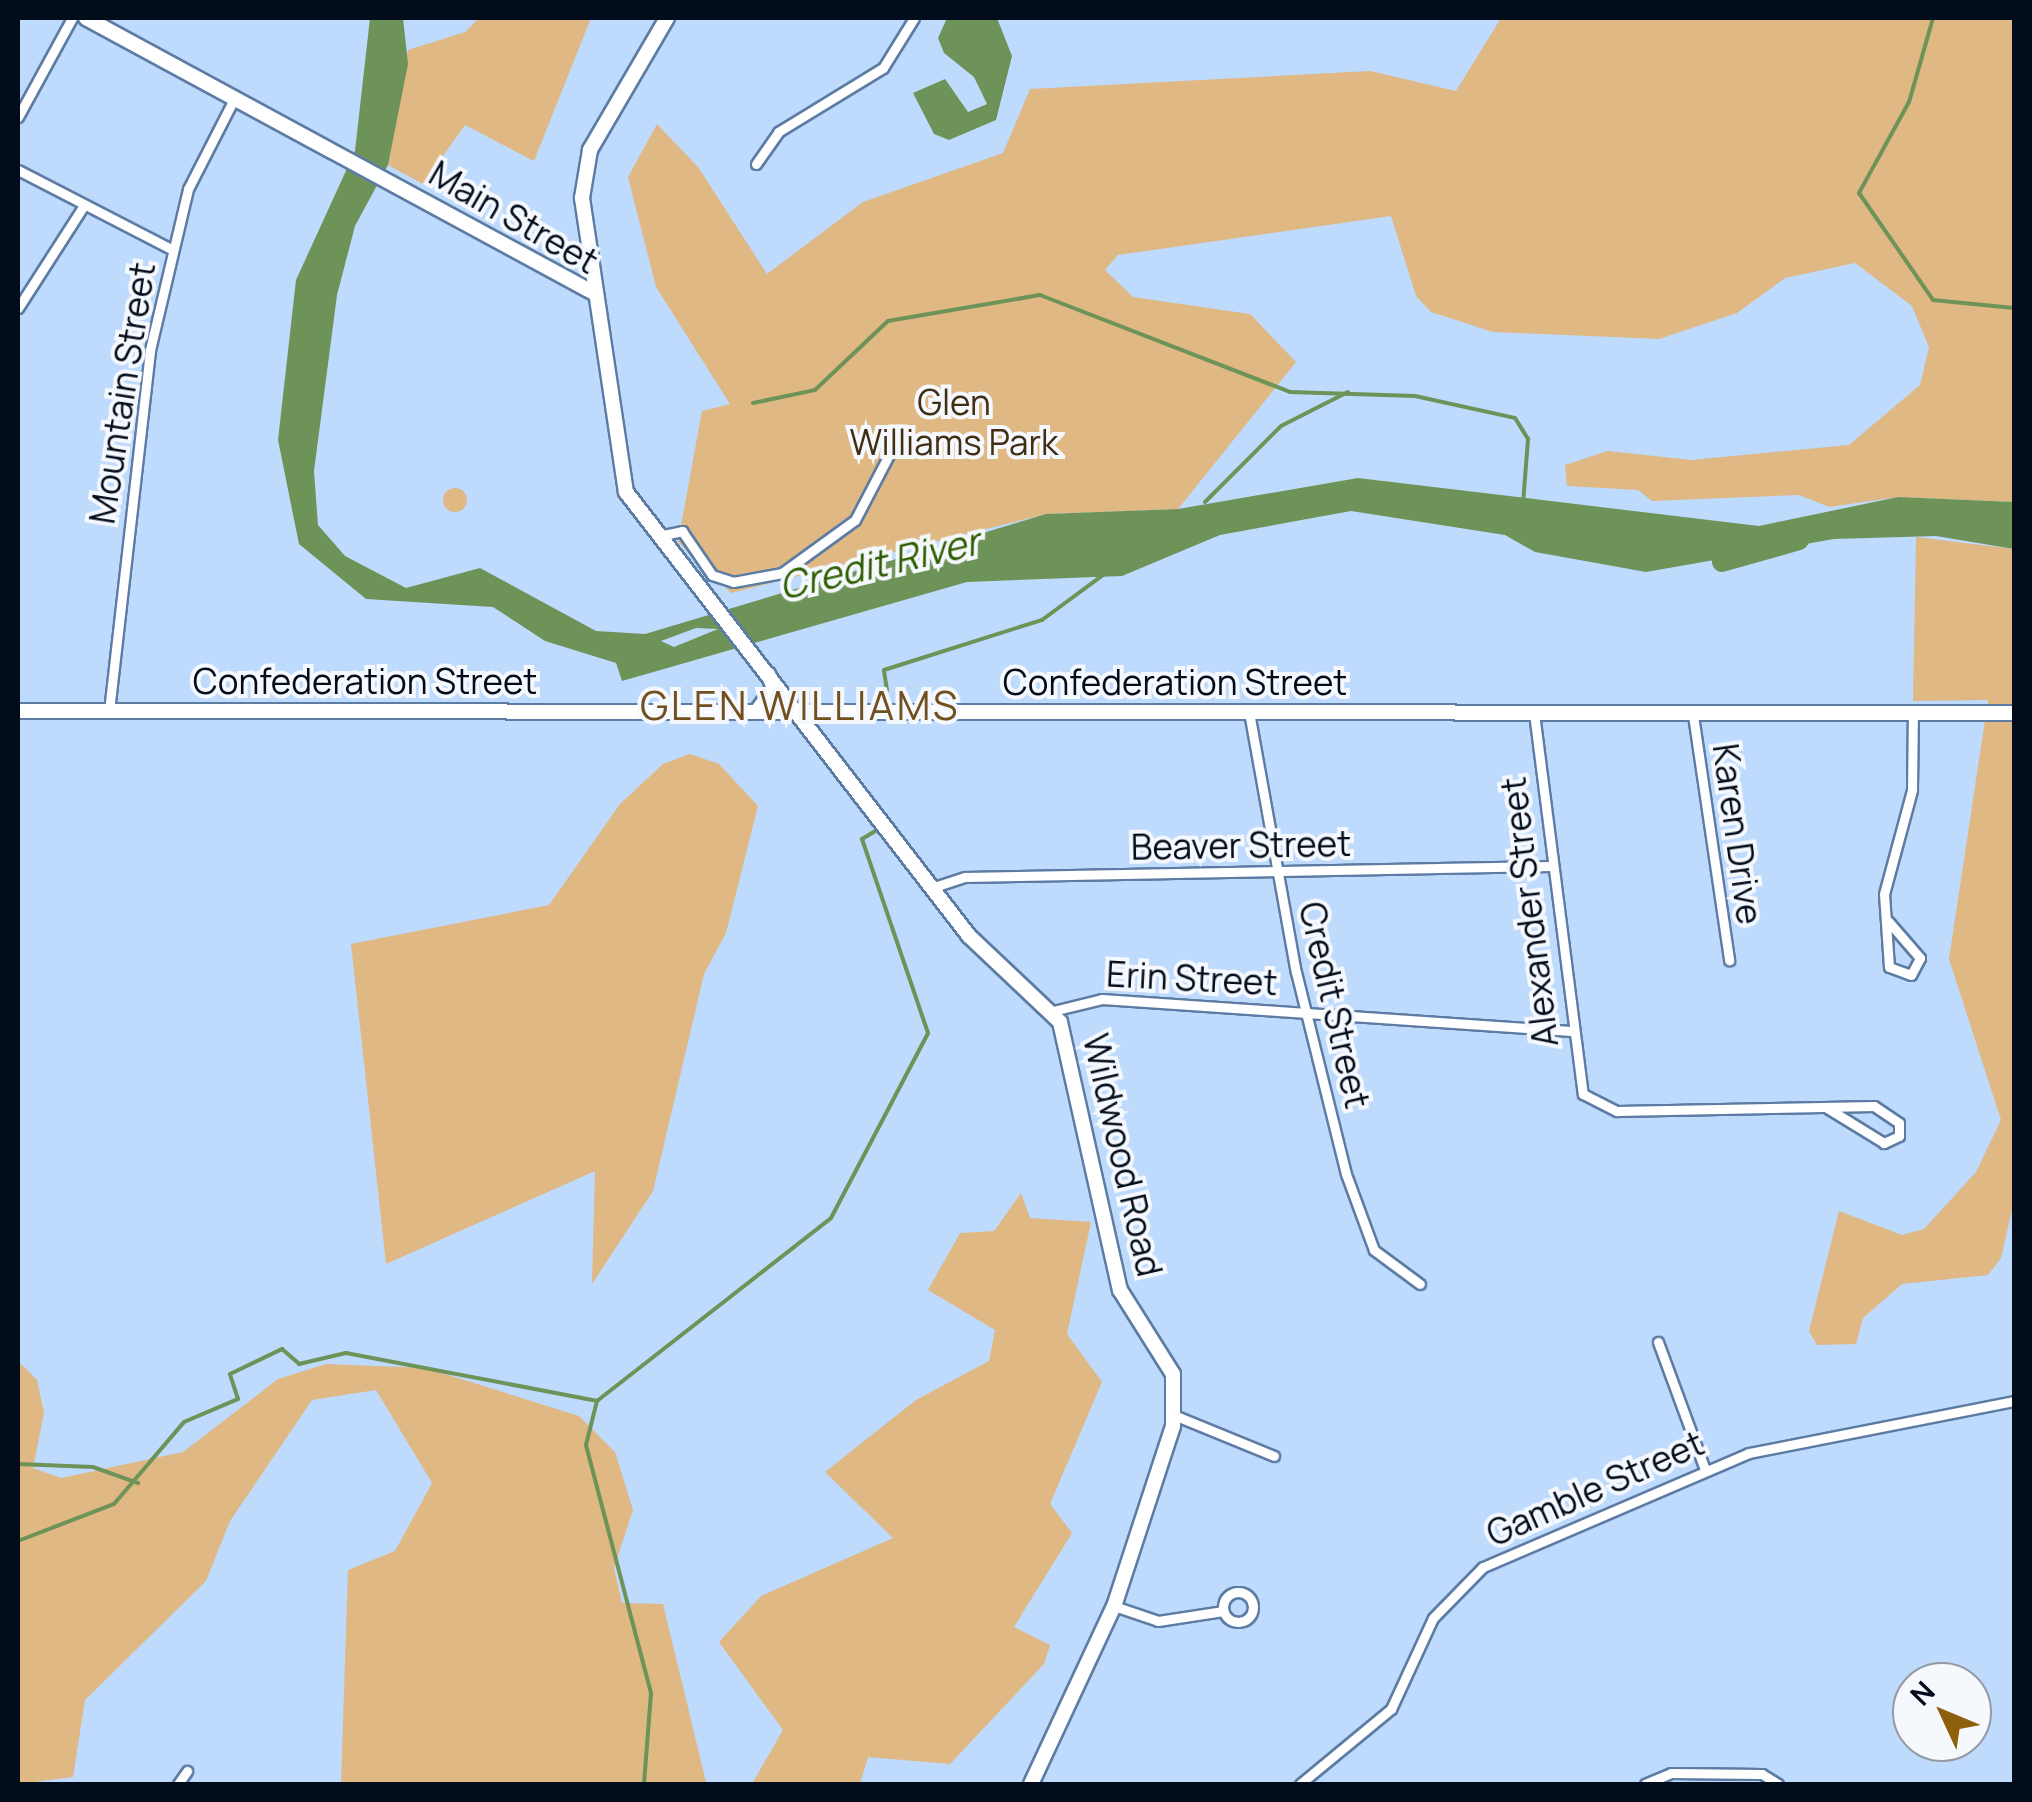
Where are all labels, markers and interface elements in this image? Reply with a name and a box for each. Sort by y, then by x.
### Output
street label: Main Street [422,152,606,282]
street label: Mountain Street [81,259,163,527]
park label: Glen Williams Park [850,381,1058,463]
water label: Credit River [774,518,984,608]
street label: Confederation Street [193,660,537,702]
street label: Confederation Street [1003,661,1347,703]
district label: GLEN WILLIAMS [640,681,960,729]
street label: Karen Drive [1705,741,1771,927]
street label: Alexander Street [1492,775,1566,1049]
street label: Beaver Street [1131,822,1351,868]
street label: Credit Street [1291,898,1379,1112]
street label: Erin Street [1105,953,1279,1003]
street label: Wildwood Road [1075,1030,1171,1280]
street label: Gamble Street [1480,1421,1710,1555]
north arrow [1892,1662,1992,1762]
text: N [1901,1672,1943,1713]

